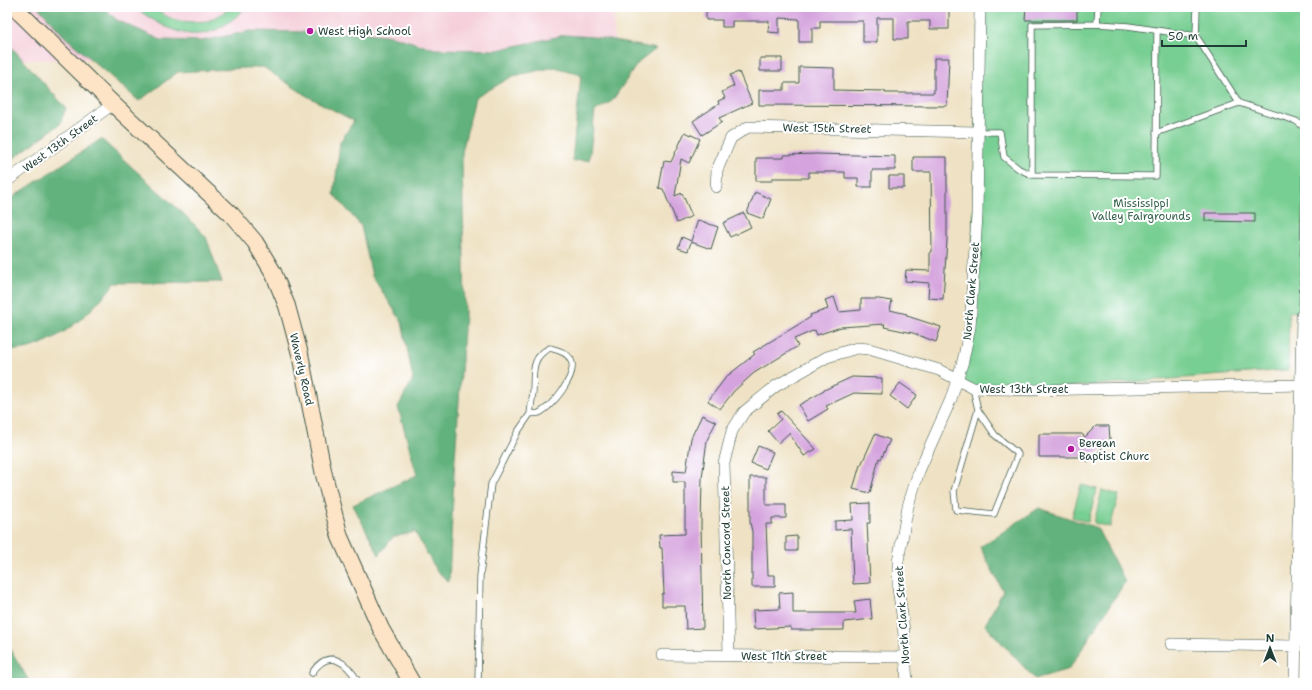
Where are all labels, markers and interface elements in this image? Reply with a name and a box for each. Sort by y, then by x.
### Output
scale bar [1162,22,1246,48]
place label: West High School [318,24,412,39]
marker: West High School [305,26,315,36]
text: 50 m [1168,28,1198,44]
street label: West 13th Street [20,111,101,176]
street label: West 15th Street [782,120,872,137]
park label: Mississippi Valley Fairgrounds [1091,196,1191,224]
street label: North Clark Street [960,241,983,341]
street label: Waverly Road [286,331,317,407]
street label: West 13th Street [979,382,1069,397]
place label: Berean Baptist Churc [1079,436,1150,464]
marker: Berean Baptist Churc [1066,444,1076,454]
street label: North Concord Street [718,485,735,600]
street label: North Clark Street [892,565,913,665]
north arrow [1250,628,1290,668]
text: N [1266,631,1275,646]
street label: West 11th Street [741,649,827,664]

